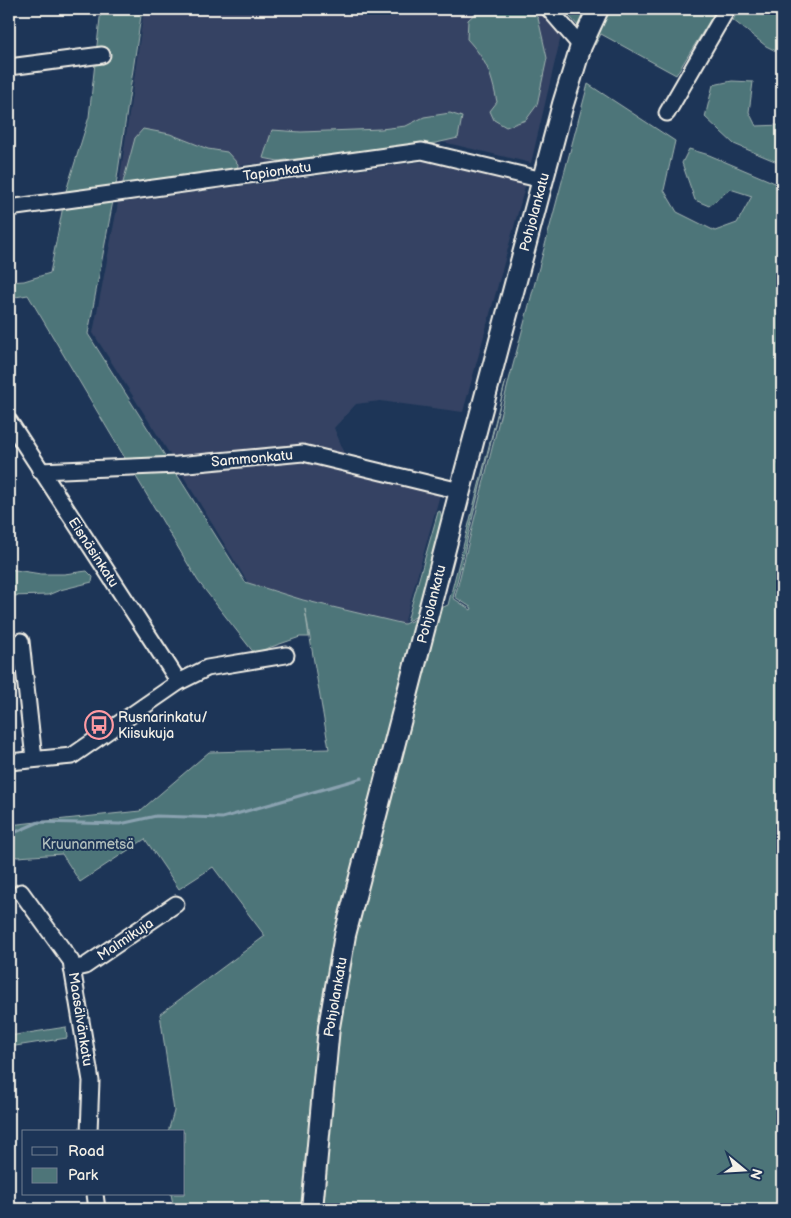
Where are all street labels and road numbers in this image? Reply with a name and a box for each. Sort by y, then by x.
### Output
street label: Tapionkatu [242,158,312,185]
street label: Pohjolankatu [516,171,553,253]
street label: Sammonkatu [210,446,294,471]
street label: Eisnäsinkatu [65,514,122,590]
street label: Pohjolankatu [413,563,449,645]
street label: Malmikuja [94,914,157,964]
street label: Pohjolankatu [320,956,351,1038]
street label: Maasälvänkatu [65,971,96,1067]

